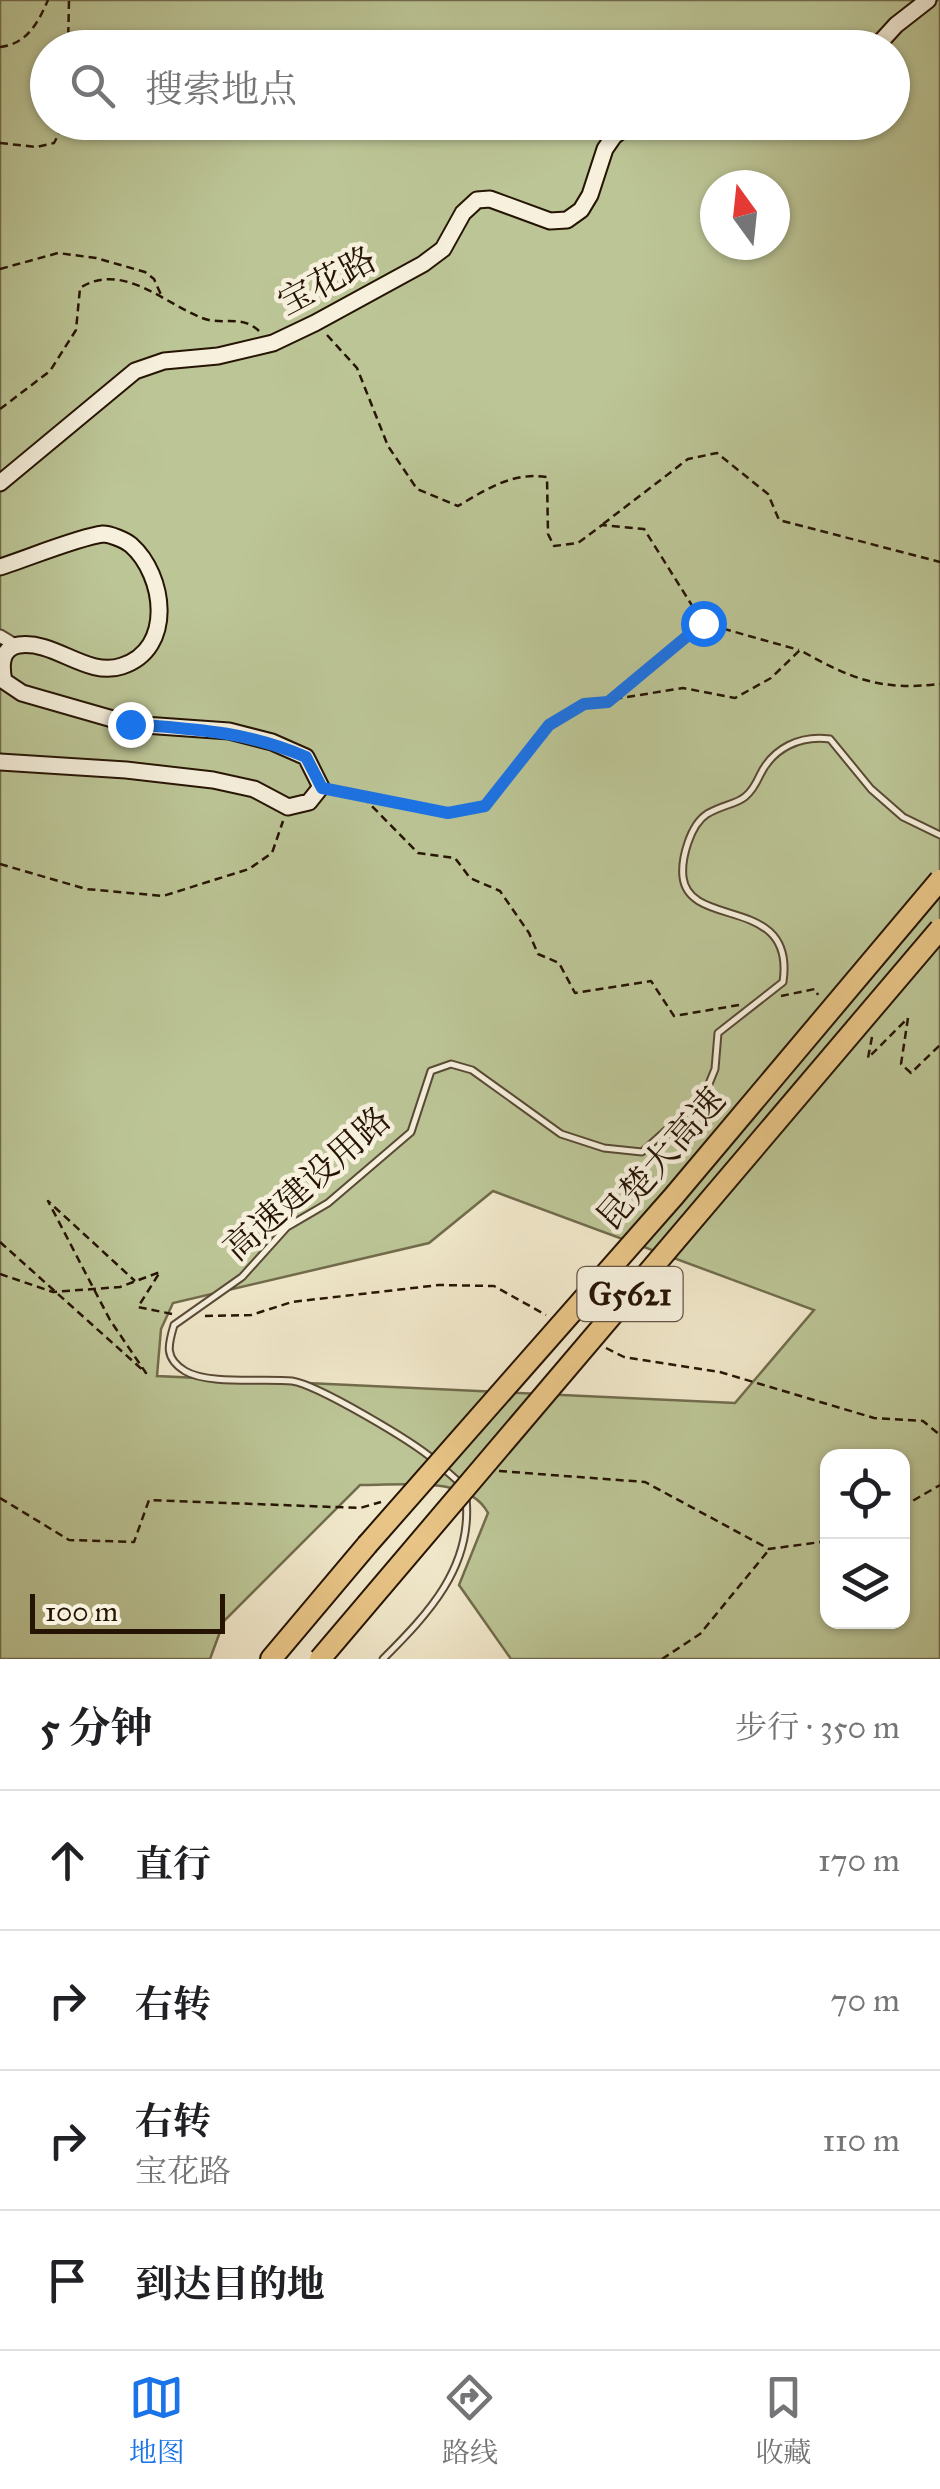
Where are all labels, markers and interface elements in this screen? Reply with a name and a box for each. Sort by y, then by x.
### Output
search box [30,30,910,140]
icon: search [65,58,120,113]
text: 搜索地点 [145,66,297,112]
north arrow [700,170,790,260]
street label: 宝花路 [271,237,383,325]
route start [681,601,727,647]
route end [108,702,154,748]
street label: 昆楚大高速 [587,1079,735,1239]
street label: 高速建设用路 [215,1098,399,1270]
road number: G5621 [578,1267,682,1321]
map controls [820,1449,910,1629]
button: locate [820,1449,910,1539]
button: layers [820,1539,910,1629]
scale bar [30,1589,225,1634]
text: 100 m [45,1594,118,1629]
text: 5 分钟 [40,1702,153,1754]
text: 步行 · 350 m [735,1708,900,1747]
icon: ahead [40,1833,95,1888]
text: 直行 [135,1841,211,1887]
text: 170 m [818,1841,900,1880]
icon: right [40,1973,95,2028]
text: 右转 [135,1981,211,2027]
text: 70 m [831,1981,900,2020]
text: 右转 [135,2098,211,2144]
icon: right [40,2113,95,2168]
text: 110 m [822,2121,900,2160]
text: 宝花路 [135,2152,231,2191]
icon: arrive [40,2253,95,2308]
text: 到达目的地 [135,2261,325,2307]
tab: 地图 [129,2370,185,2470]
tab: 路线 [442,2370,498,2470]
tab: 收藏 [755,2370,811,2470]

